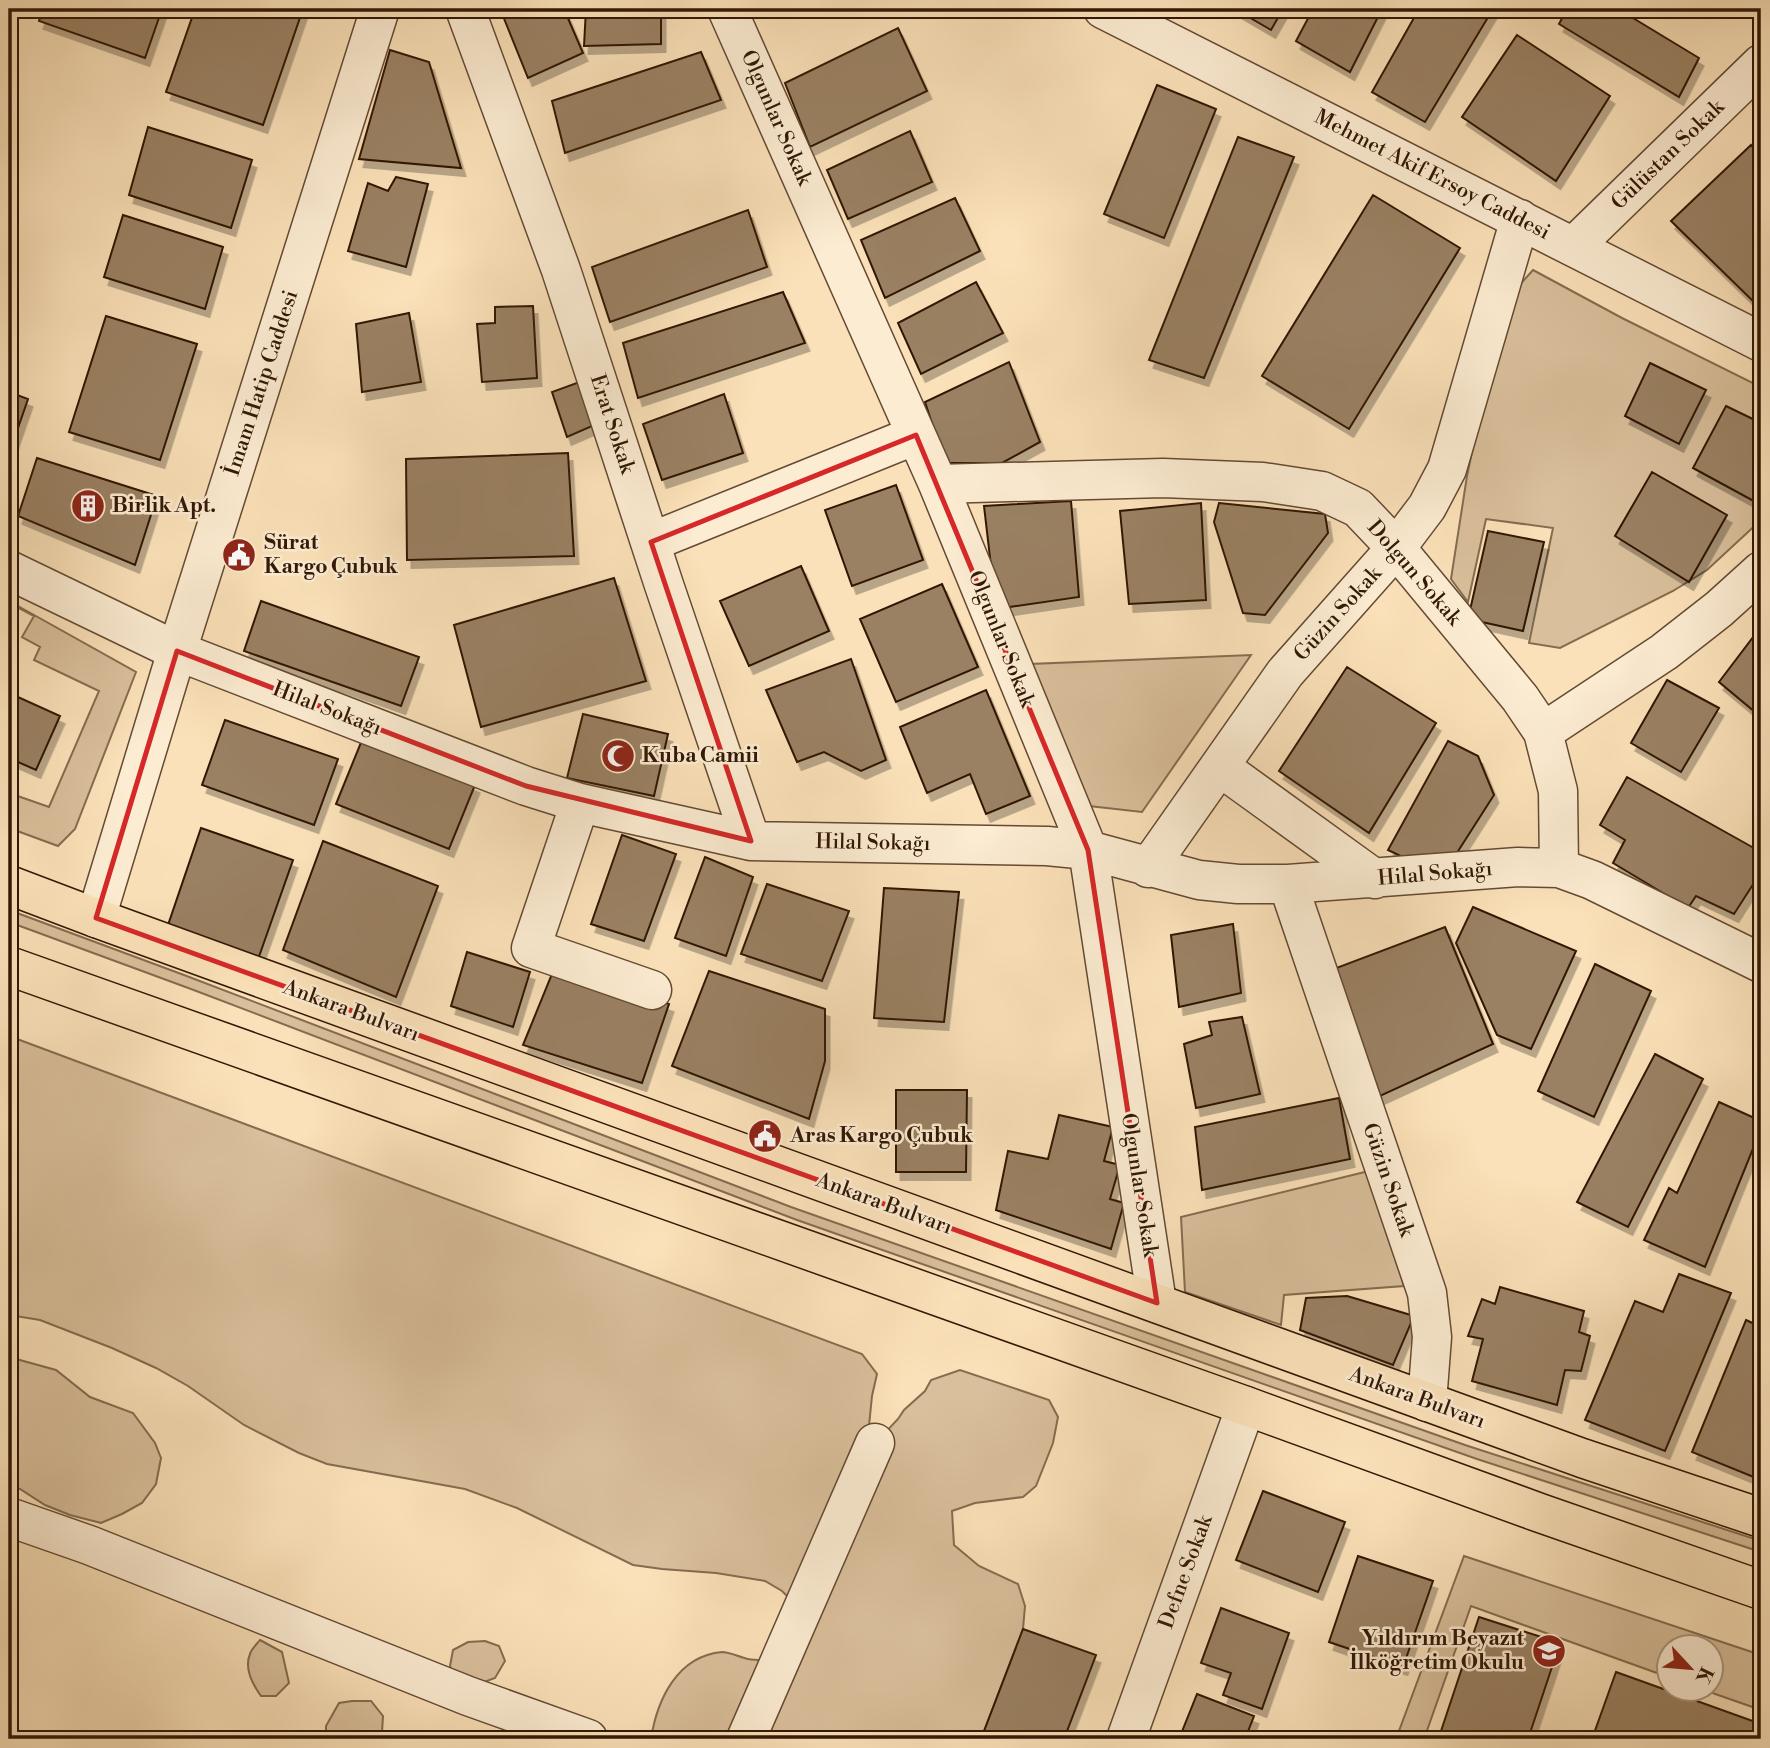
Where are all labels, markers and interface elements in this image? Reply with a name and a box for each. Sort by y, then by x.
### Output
street label: Olgunlar Sokak [735,46,818,191]
street label: Gülüstan Sokak [1606,94,1731,216]
street label: Mehmet Akif Ersoy Caddesi [1310,104,1554,246]
street label: İmam Hatip Caddesi [218,286,304,479]
street label: Erat Sokak [584,371,641,478]
building icon: Birlik Apt. [69,487,107,525]
place label: Birlik Apt. [112,493,216,519]
street label: Dolgun Sokak [1361,515,1467,632]
place label: Sürat Kargo Çubuk [264,530,399,580]
public building icon: Sürat Kargo Çubuk [220,536,258,574]
street label: Güzin Sokak [1289,561,1388,667]
street label: Olgunlar Sokak [962,567,1041,712]
street label: Hilal Sokağı [269,676,385,742]
mosque icon: Kuba Camii [599,737,637,775]
place label: Kuba Camii [642,743,759,769]
street label: Hilal Sokağı [815,829,931,857]
street label: Hilal Sokağı [1377,856,1494,892]
street label: Ankara Bulvarı [278,974,423,1048]
street label: Olgunlar Sokak [1115,1111,1163,1260]
public building icon: Aras Kargo Çubuk [746,1117,784,1155]
street label: Güzin Sokak [1356,1120,1420,1241]
place label: Aras Kargo Çubuk [789,1123,974,1149]
street label: Ankara Bulvarı [811,1167,956,1241]
street label: Ankara Bulvarı [1344,1361,1489,1435]
street label: Defne Sokak [1153,1511,1219,1632]
place label: Yıldırım Beyazıt İlköğretim Okulu [1350,1626,1525,1676]
school or university icon: Yıldırım Beyazıt İlköğretim Okulu [1530,1632,1568,1670]
north arrow [1654,1632,1724,1702]
text: K [1690,1663,1719,1688]

